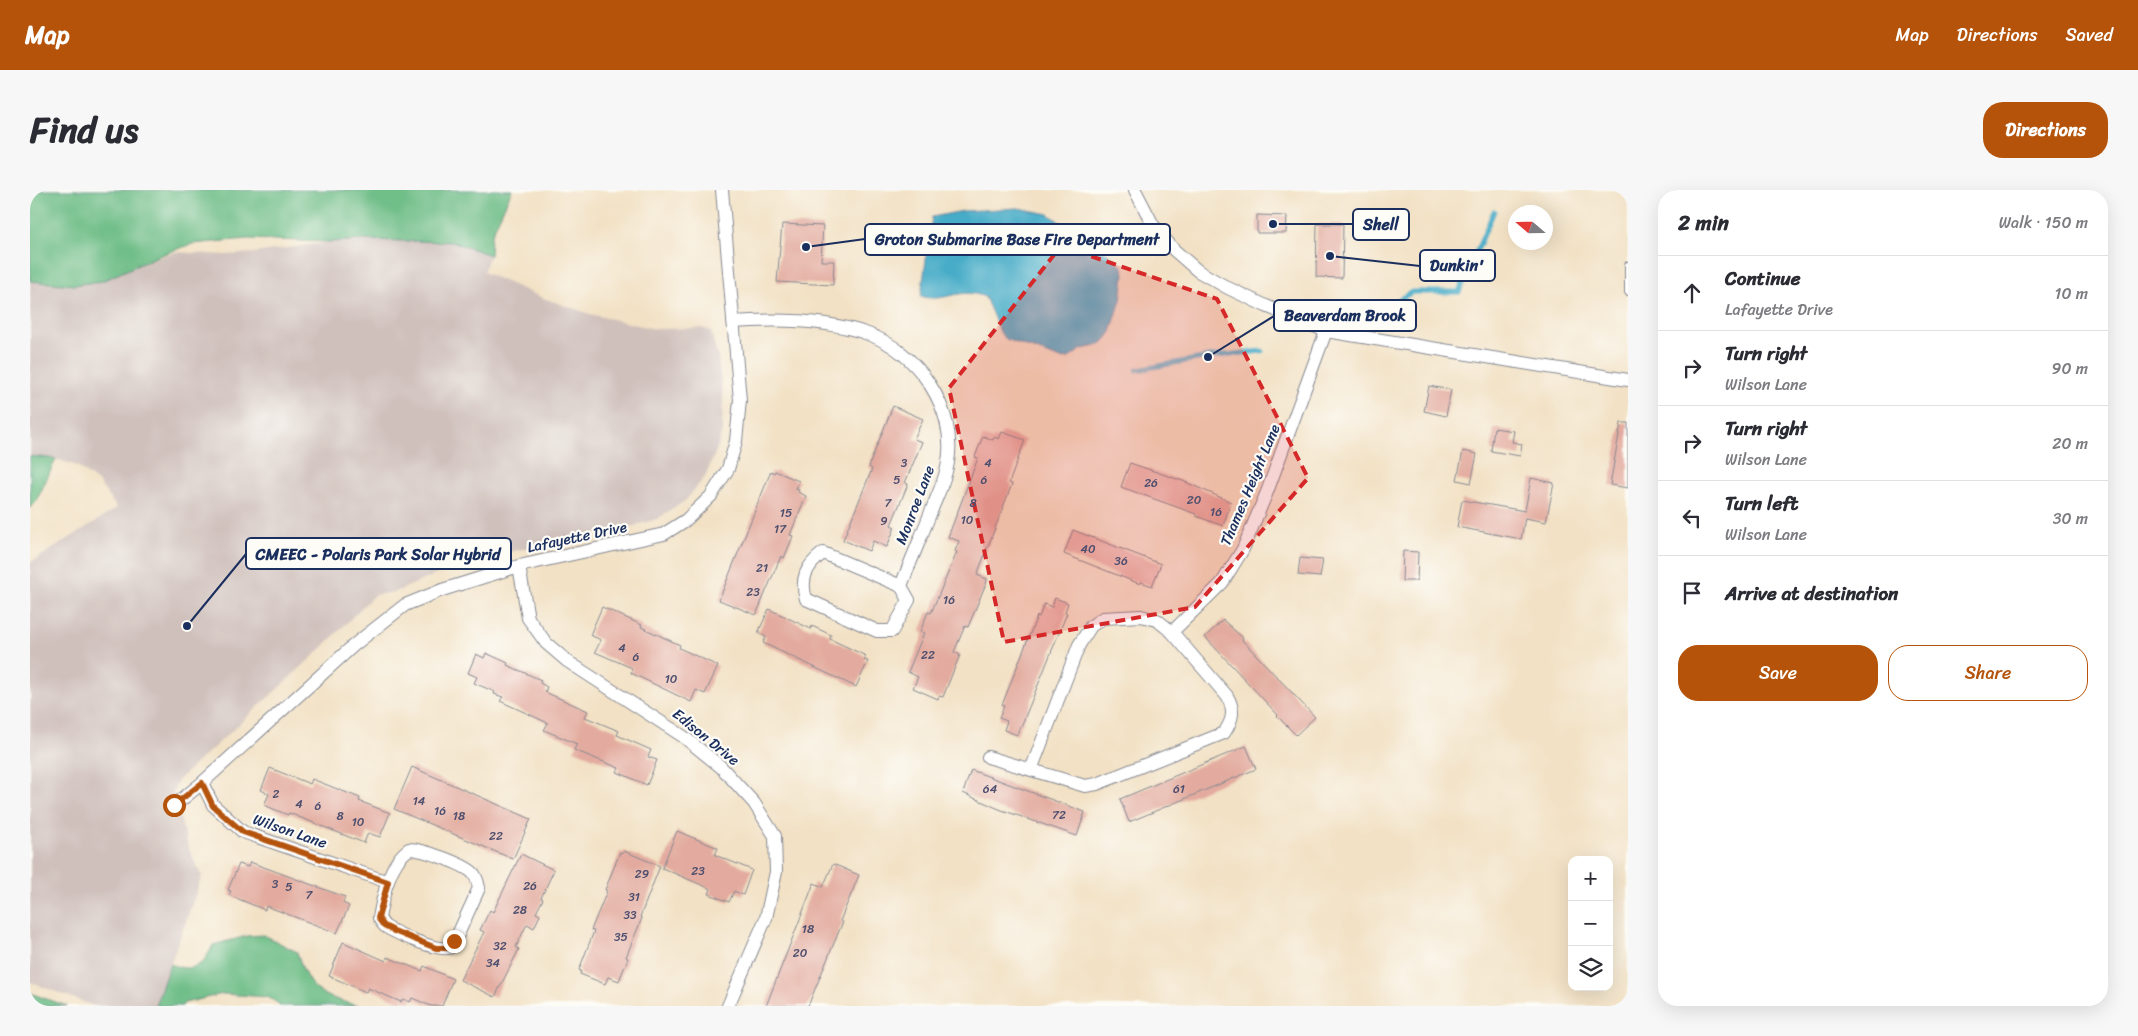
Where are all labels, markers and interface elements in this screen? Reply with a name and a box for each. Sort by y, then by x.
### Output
text: Map [25,14,69,56]
text: Map [1896,19,1929,51]
text: Directions [1957,19,2038,51]
text: Saved [2066,19,2113,51]
text: Find us [30,99,138,161]
button: Directions [1983,102,2108,158]
text: 2 min [1678,204,1729,242]
north arrow [1508,205,1553,250]
text: Walk · 150 m [1999,208,2088,237]
callout: Shell [1353,209,1409,240]
text: Shell [1362,210,1400,239]
callout: Groton Submarine Base Fire Department [865,224,1170,255]
text: Groton Submarine Base Fire Department [874,225,1161,254]
callout: Dunkin' [1420,250,1495,281]
text: Dunkin' [1430,251,1484,280]
text: Continue [1725,262,1801,295]
icon: ahead [1678,279,1706,307]
text: 10 m [2055,279,2088,308]
text: Lafayette Drive [1725,295,1833,324]
callout: Beaverdam Brook [1274,300,1416,331]
text: Beaverdam Brook [1284,301,1407,330]
text: Turn right [1725,337,1807,370]
icon: right [1678,354,1706,382]
text: 90 m [2052,354,2088,383]
text: Wilson Lane [1725,370,1807,399]
text: Turn right [1725,412,1807,445]
street label: Thames Height Lane [1213,420,1287,550]
icon: right [1678,429,1706,457]
text: 20 m [2052,429,2088,458]
text: Wilson Lane [1725,445,1807,474]
house number: 3 [901,452,908,474]
house number: 4 [984,452,992,474]
street label: Monroe Lane [888,461,942,548]
house number: 5 [893,469,901,491]
house number: 6 [981,469,988,491]
house number: 26 [1144,472,1158,494]
text: Turn left [1725,487,1798,520]
house number: 20 [1187,489,1202,511]
house number: 7 [885,492,893,514]
house number: 8 [969,492,977,514]
house number: 16 [1210,501,1222,523]
house number: 15 [780,502,792,524]
icon: left [1678,504,1706,532]
text: 30 m [2053,504,2088,533]
house number: 10 [961,509,974,531]
house number: 9 [880,510,888,532]
street label: Lafayette Drive [525,514,629,560]
house number: 17 [774,518,787,540]
text: Wilson Lane [1725,520,1807,549]
callout: CMEEC - Polaris Park Solar Hybrid [246,538,511,569]
house number: 40 [1080,538,1096,560]
text: CMEEC - Polaris Park Solar Hybrid [255,540,502,569]
house number: 36 [1114,550,1128,572]
house number: 21 [756,557,768,579]
text: Arrive at destination [1725,577,1898,610]
icon: arrive [1678,579,1706,607]
house number: 23 [746,581,760,603]
house number: 16 [943,589,955,611]
house number: 4 [618,637,626,659]
house number: 22 [921,644,935,666]
button: Save [1678,645,1878,701]
button: Share [1888,645,2088,701]
house number: 6 [633,646,640,668]
house number: 10 [665,668,678,690]
street label: Edison Drive [666,701,746,773]
house number: 64 [983,778,998,800]
house number: 61 [1173,778,1185,800]
house number: 2 [273,783,280,805]
house number: 14 [413,790,426,812]
house number: 4 [295,793,303,815]
route start [163,794,186,817]
house number: 6 [315,795,322,817]
house number: 16 [434,800,446,822]
house number: 72 [1052,804,1066,826]
house number: 8 [336,805,344,827]
house number: 18 [453,805,465,827]
street label: Wilson Lane [249,806,331,856]
house number: 10 [352,811,365,833]
house number: 22 [489,825,503,847]
map controls [1568,856,1613,991]
button: + [1568,856,1613,901]
house number: 23 [691,860,705,882]
house number: 29 [635,863,649,885]
house number: 3 [272,873,279,895]
house number: 26 [523,875,537,897]
house number: 5 [285,876,293,898]
house number: 7 [306,884,314,906]
house number: 31 [628,886,640,908]
house number: 28 [513,899,527,921]
button: − [1568,901,1613,946]
house number: 33 [623,904,637,926]
house number: 18 [802,918,814,940]
house number: 35 [614,926,628,948]
route end [443,930,466,953]
house number: 32 [493,935,507,957]
house number: 20 [793,942,808,964]
button: layers [1568,946,1613,991]
house number: 34 [486,952,501,974]

